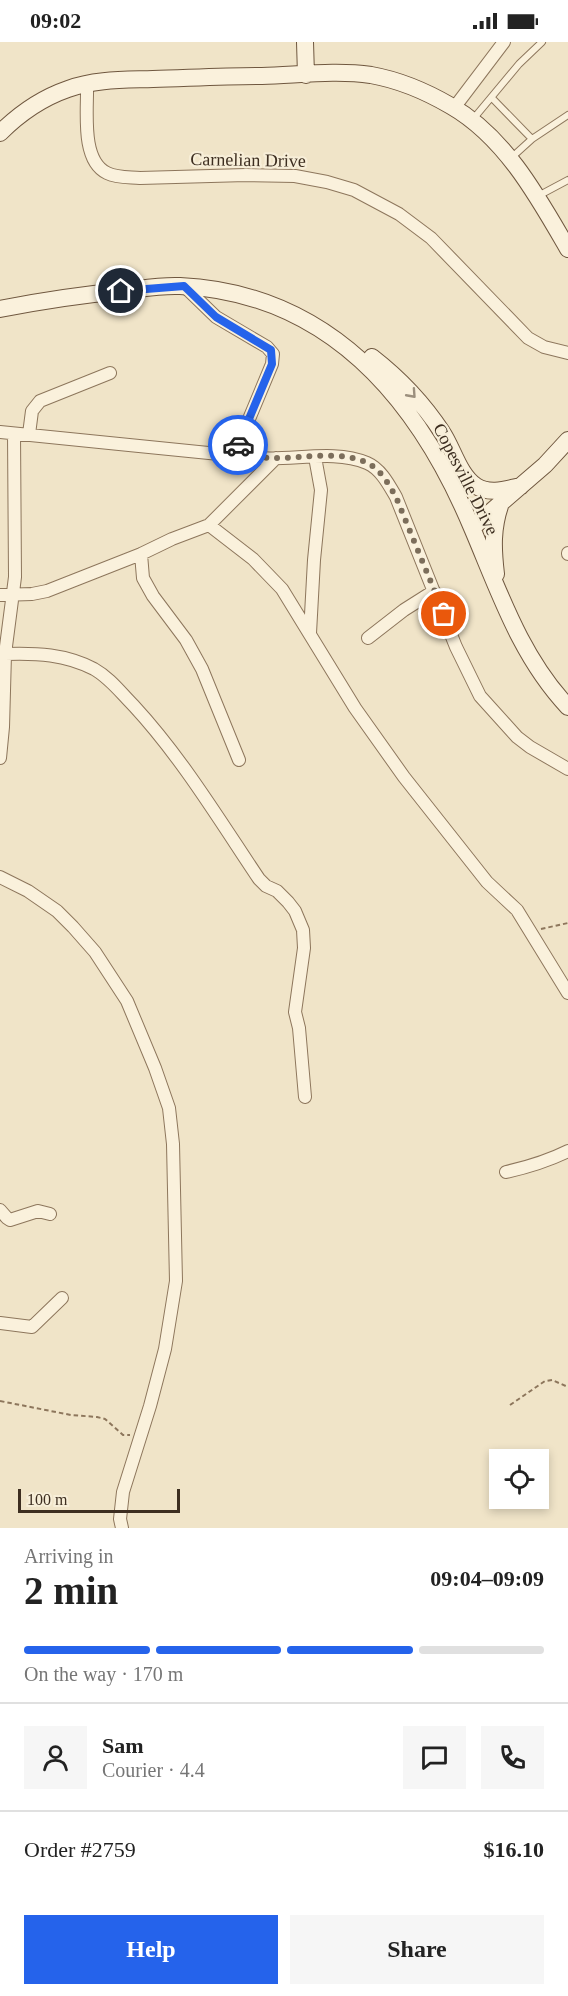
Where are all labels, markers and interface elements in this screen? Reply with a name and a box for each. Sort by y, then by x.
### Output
text: 09:02 [30,8,81,33]
street label: Carnelian Drive [190,149,306,171]
pin [95,265,146,316]
icon: home [104,274,137,307]
one-way arrow [405,387,416,397]
courier [208,415,268,475]
street label: Copesville Drive [429,420,503,538]
icon: car [222,429,255,462]
pin [418,588,469,639]
icon: bag [427,597,460,630]
map controls [489,1449,549,1509]
button: locate [489,1449,549,1509]
scale bar [18,1486,180,1514]
text: 100 m [27,1491,67,1508]
text: Arriving in [24,1545,113,1567]
text: 09:04–09:09 [430,1566,544,1591]
text: 2 min [24,1569,118,1612]
text: On the way · 170 m [24,1663,183,1685]
button: person [24,1726,87,1789]
button: chat [403,1726,466,1789]
button: phone [481,1726,544,1789]
text: Sam [102,1733,144,1758]
text: Courier · 4.4 [102,1759,205,1781]
text: Order #2759 [24,1837,136,1862]
text: $16.10 [484,1837,544,1862]
button: Help [24,1915,278,1984]
button: Share [290,1915,544,1984]

